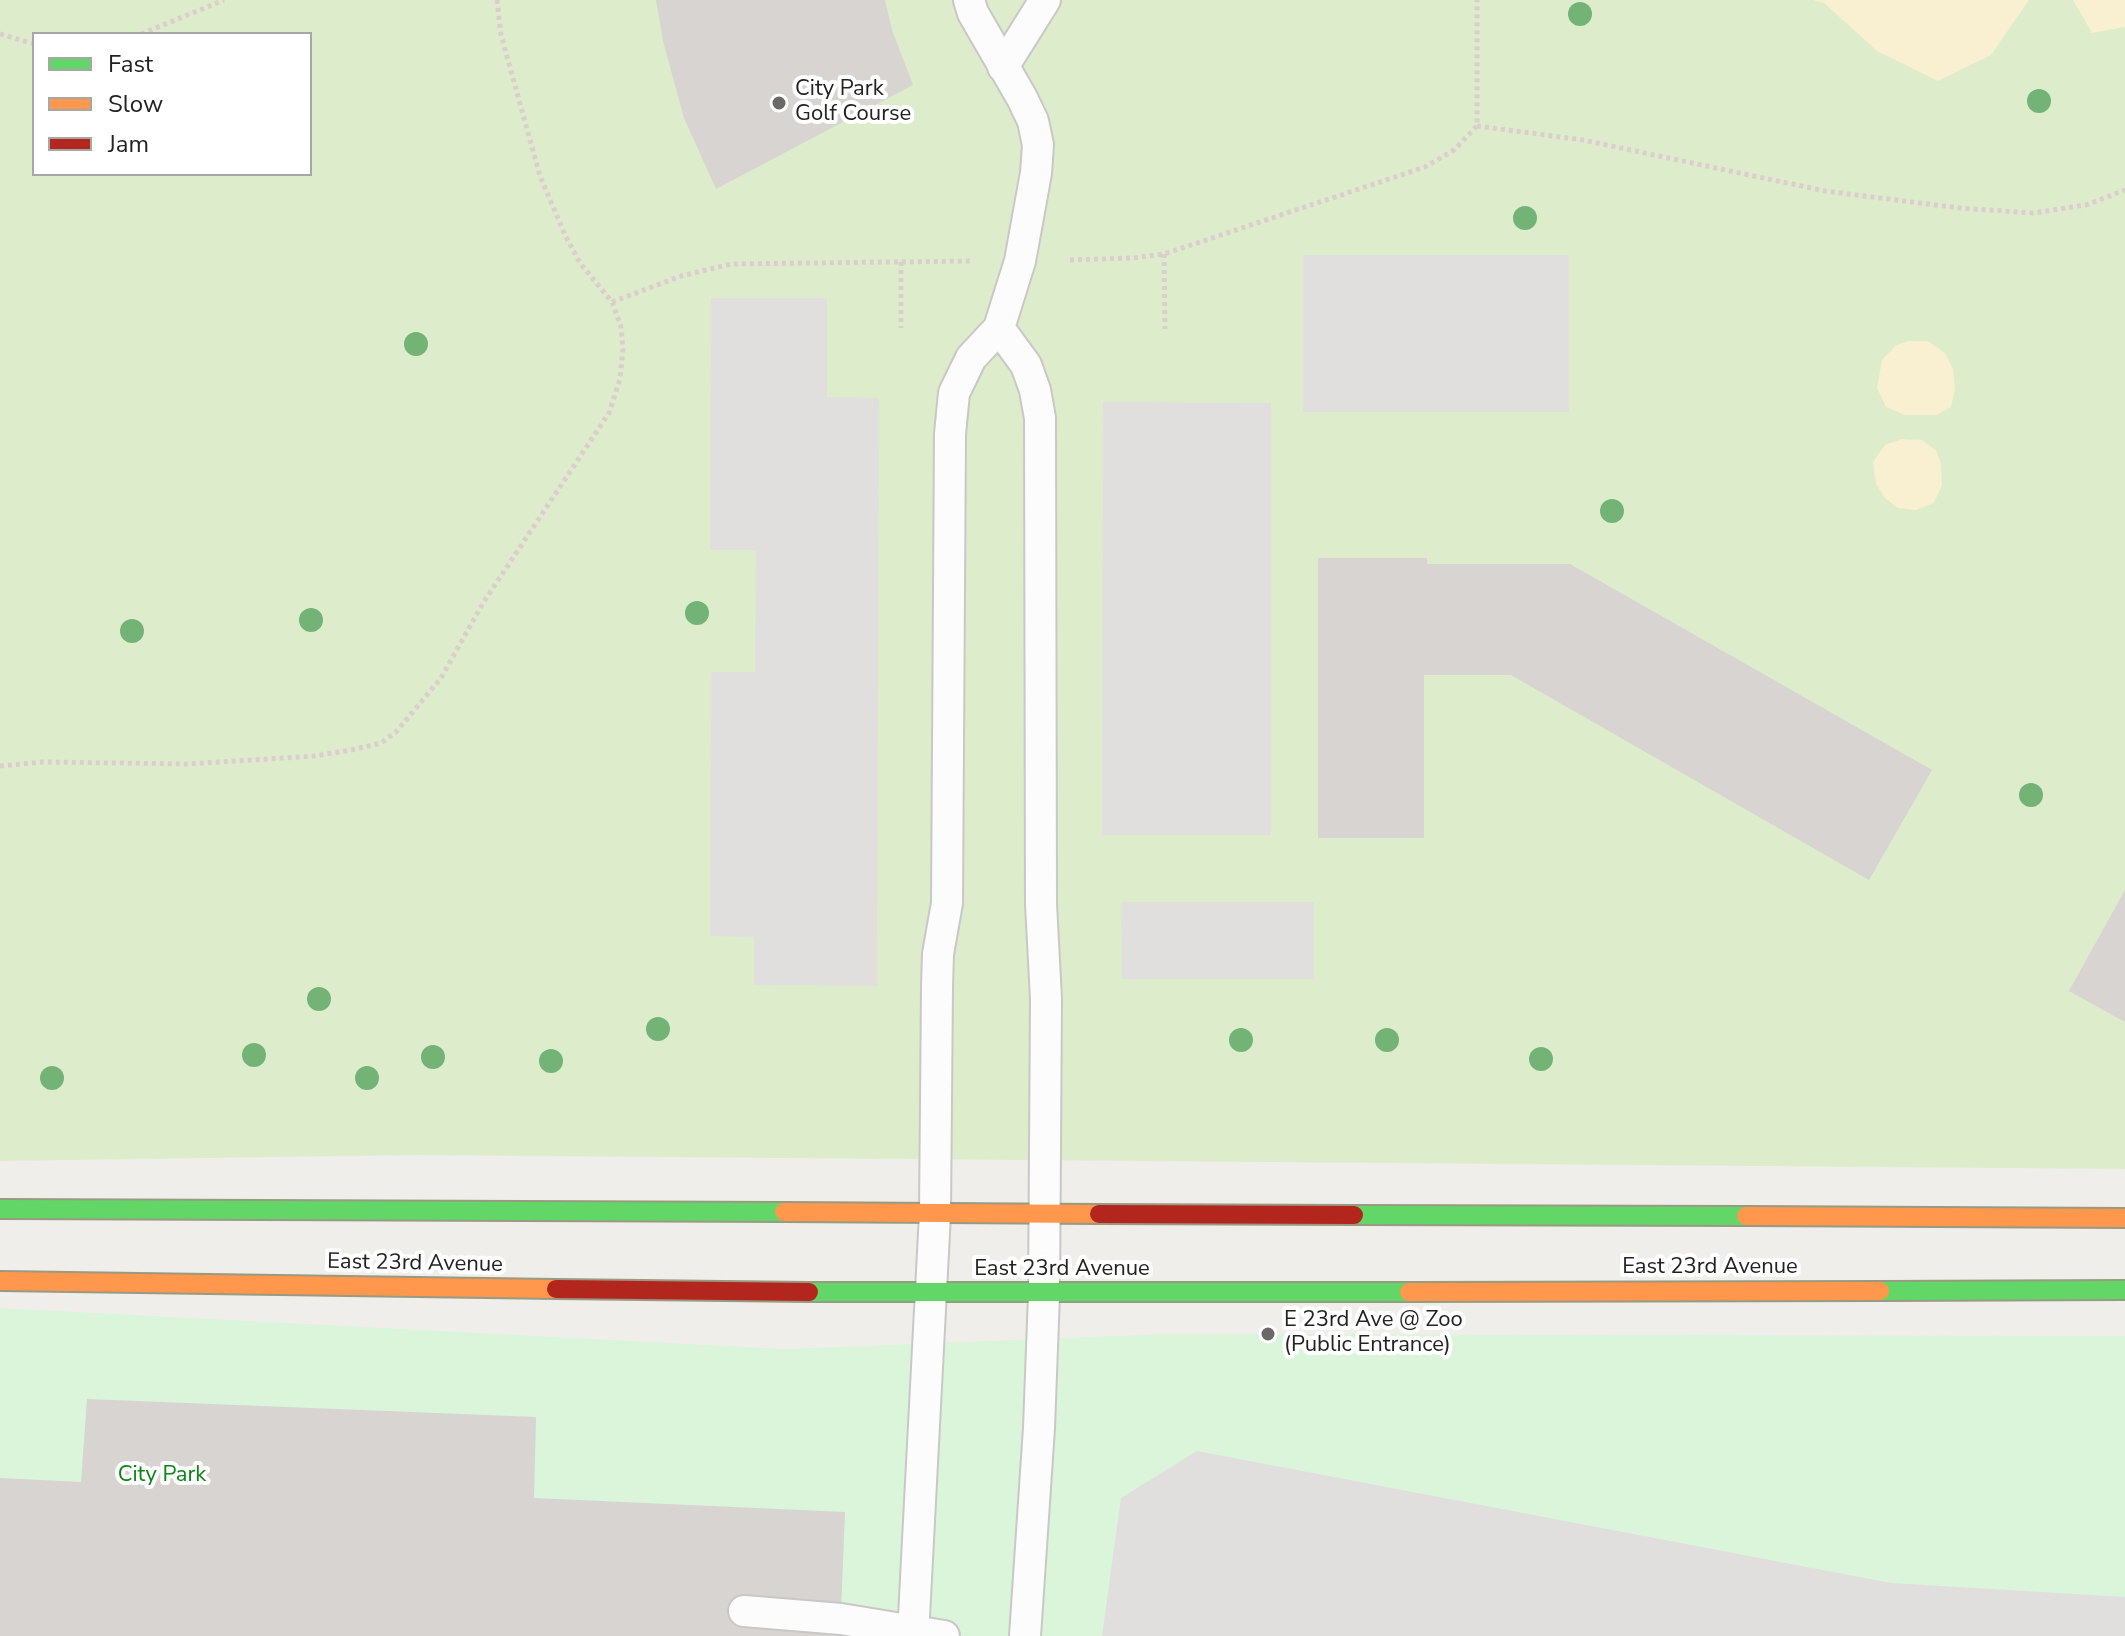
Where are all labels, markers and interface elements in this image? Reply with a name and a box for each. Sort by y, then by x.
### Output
legend [32,32,312,176]
text: Fast [108,48,153,80]
place label: City Park Golf Course [795,77,911,128]
text: Slow [108,88,163,120]
marker: City Park Golf Course [770,94,788,112]
text: Jam [108,128,149,160]
street label: East 23rd Avenue [327,1249,503,1279]
street label: East 23rd Avenue [1622,1255,1798,1281]
street label: East 23rd Avenue [974,1257,1150,1283]
place label: E 23rd Ave @ Zoo (Public Entrance) [1284,1308,1463,1360]
marker: E 23rd Ave @ Zoo (Public Entrance) [1259,1325,1277,1343]
park label: City Park [118,1463,206,1489]

